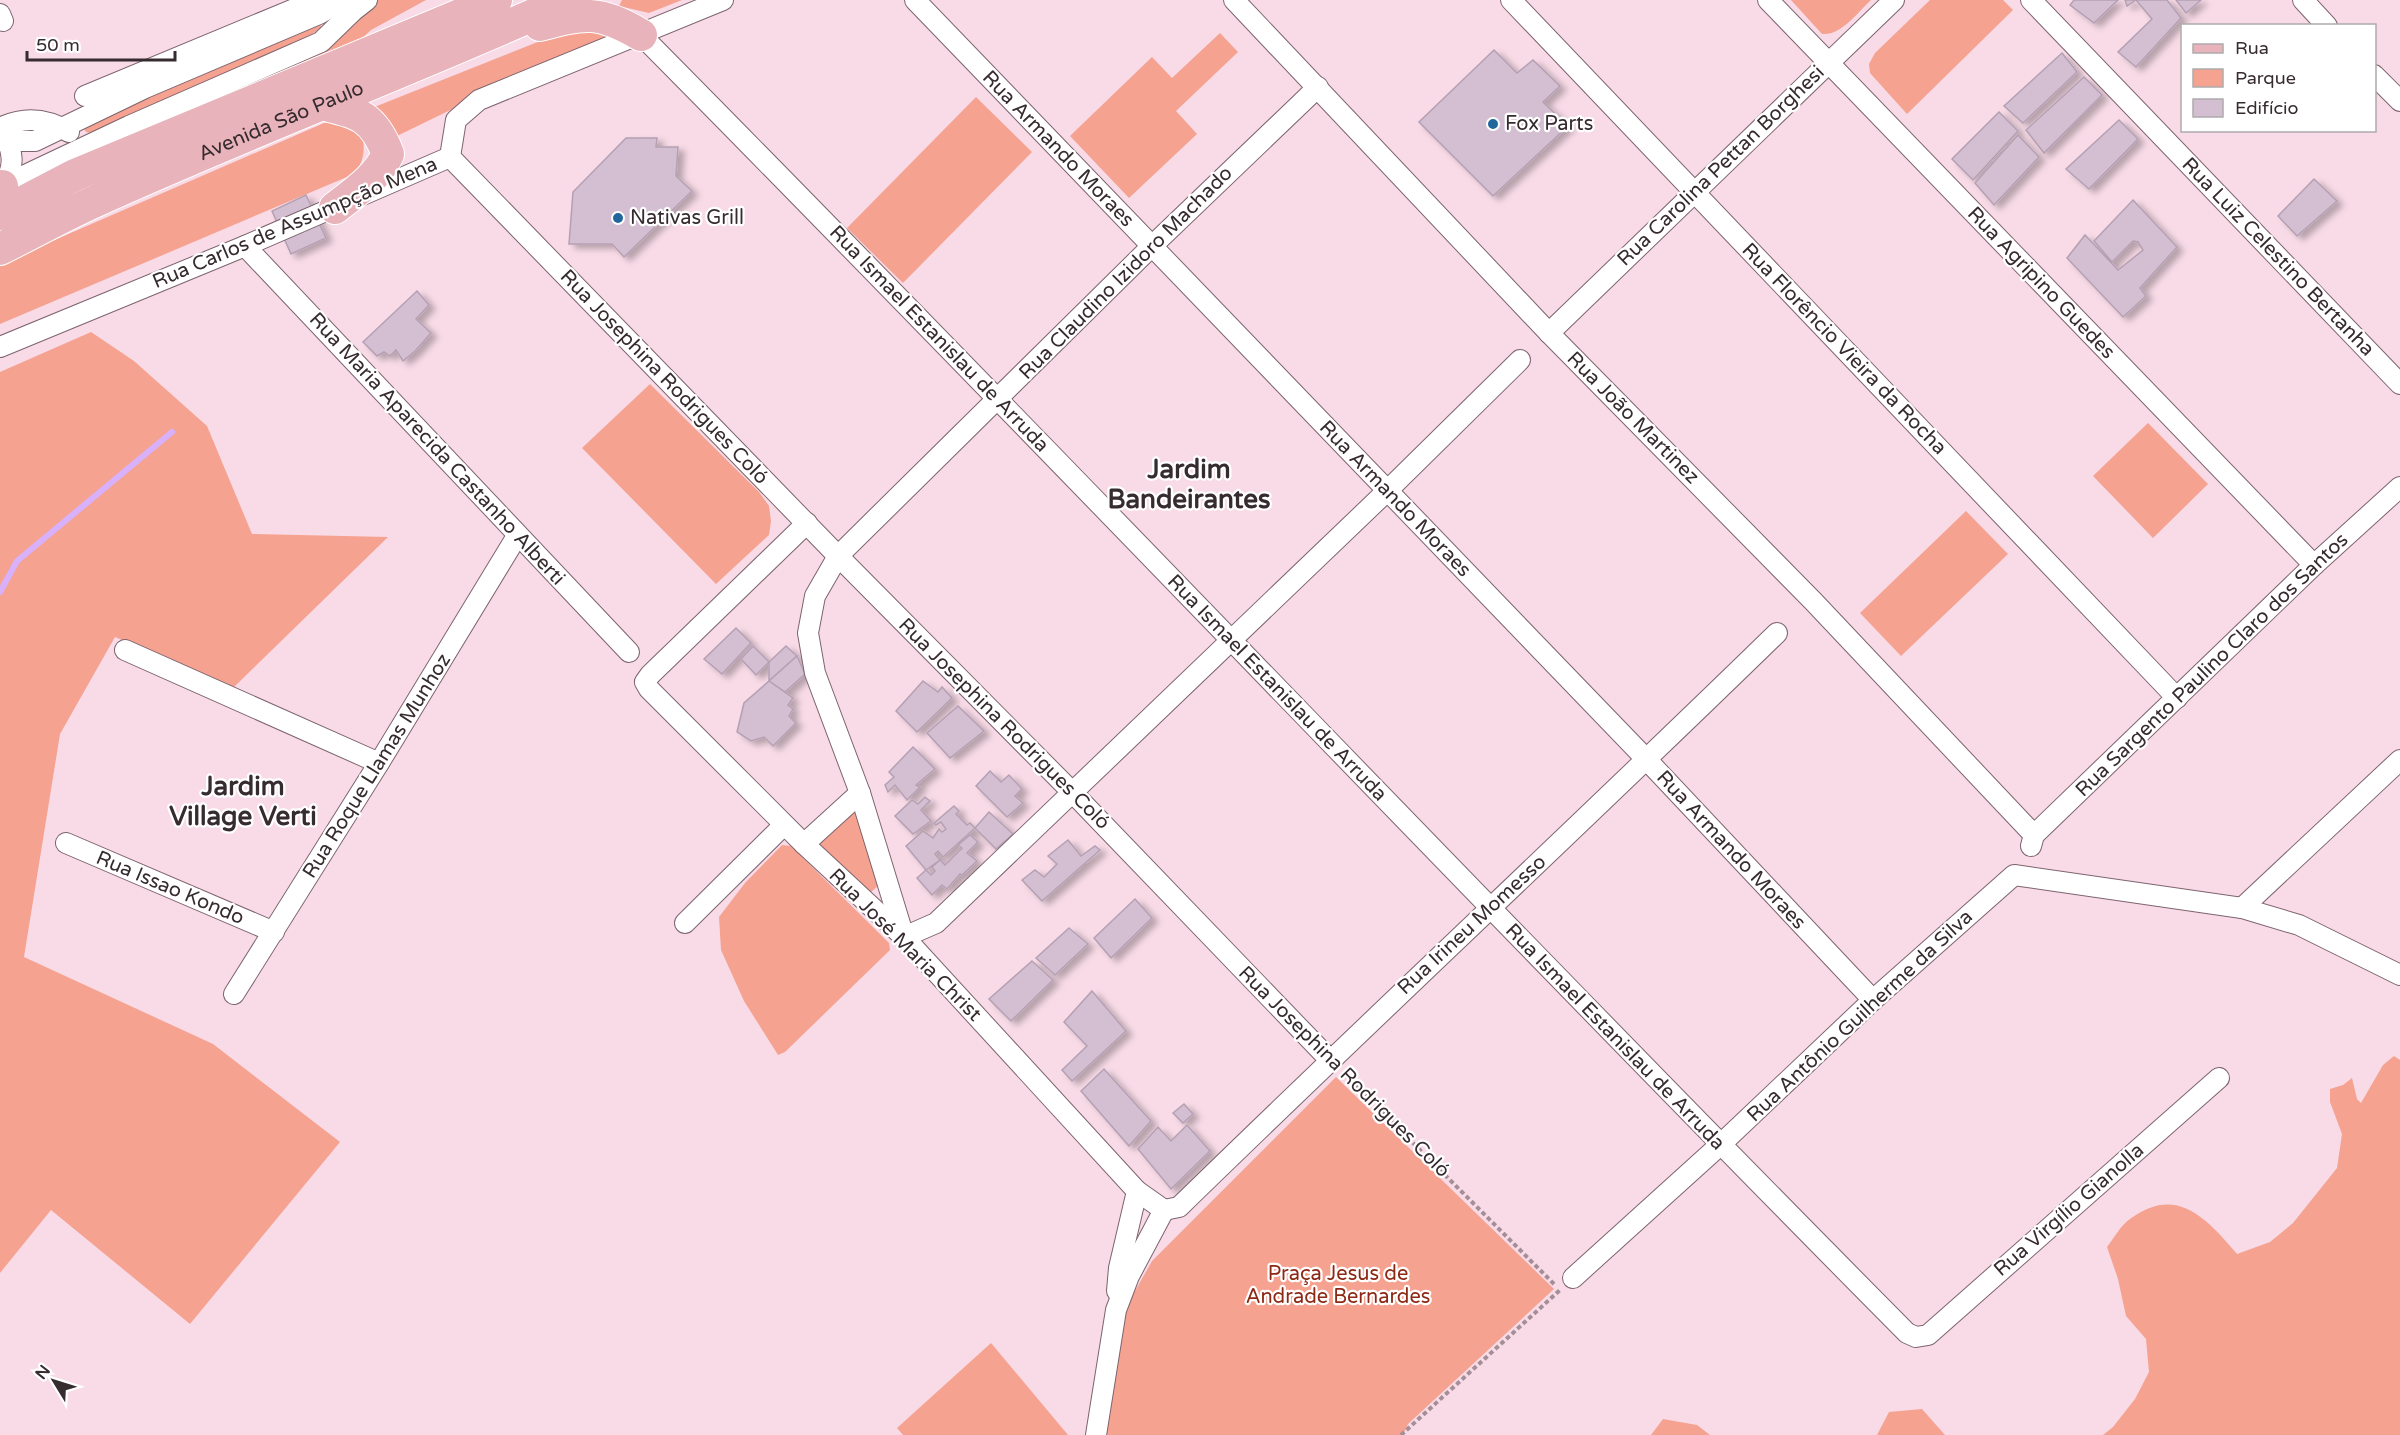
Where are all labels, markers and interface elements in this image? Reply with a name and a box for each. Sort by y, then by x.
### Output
scale bar [27,24,176,62]
legend [2181,24,2376,132]
text: 50 m [36,34,80,56]
text: Rua [2235,37,2269,59]
street label: Rua Carolina Pettan Borghesi [1613,61,1829,271]
street label: Rua Armando Moraes [977,66,1139,232]
text: Parque [2235,67,2296,89]
street label: Avenida São Paulo [195,76,367,166]
text: Edifício [2235,97,2299,119]
place label: Fox Parts [1505,112,1593,136]
marker: Fox Parts [1486,117,1500,131]
street label: Rua Carlos de Assumpção Mena [149,152,441,294]
street label: Rua Luiz Celestino Bertanha [2177,153,2379,361]
street label: Rua Claudino Izidoro Machado [1014,161,1238,385]
street label: Rua Agripino Guedes [1962,202,2120,364]
place label: Nativas Grill [630,206,744,230]
marker: Nativas Grill [611,211,625,225]
street label: Rua Ismael Estanislau de Arruda [824,221,1054,457]
street label: Rua Florêncio Vieira da Rocha [1737,238,1951,460]
street label: Rua Josephina Rodrigues Coló [555,265,773,489]
street label: Rua Maria Aparecida Castanho Alberti [304,308,570,590]
street label: Rua João Martinez [1562,347,1704,489]
street label: Rua Armando Moraes [1314,416,1476,582]
district label: Jardim Bandeirantes [1107,454,1271,515]
street label: Rua Sargento Paulino Claro dos Santos [2071,528,2353,802]
street label: Rua Ismael Estanislau de Arruda [1162,570,1392,806]
street label: Rua Josephina Rodrigues Coló [893,613,1115,835]
street label: Rua Roque Llamas Munhoz [298,649,456,883]
street label: Rua Armando Moraes [1651,766,1811,934]
district label: Jardim Village Verti [169,771,317,832]
street label: Rua Issao Kondo [92,846,248,930]
street label: Rua Irineu Momesso [1393,850,1551,1000]
street label: Rua José Maria Christ [824,864,987,1027]
street label: Rua Antônio Guilherme da Silva [1742,905,1978,1127]
street label: Rua Ismael Estanislau de Arruda [1500,919,1730,1155]
street label: Rua Josephina Rodrigues Coló [1233,961,1455,1183]
street label: Rua Virgílio Gianolla [1989,1138,2149,1282]
park label: Praça Jesus de Andrade Bernardes [1246,1262,1430,1309]
north arrow [24,1351,84,1411]
text: N [31,1361,55,1384]

